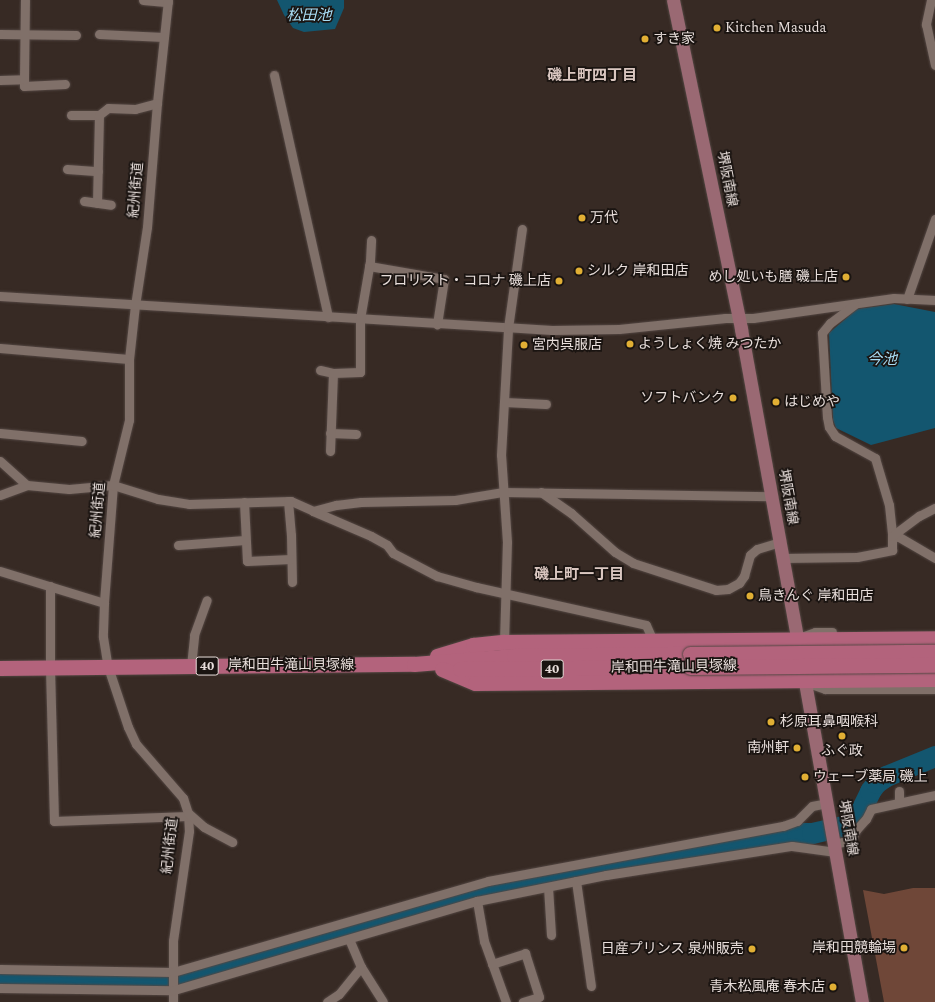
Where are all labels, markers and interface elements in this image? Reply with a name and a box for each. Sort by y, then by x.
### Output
water label: 松田池 [287,7,331,25]
place label: Kitchen Masuda [725,20,826,36]
marker: Kitchen Masuda [712,23,722,33]
place label: すき家 [653,31,695,47]
marker: すき家 [640,34,650,44]
district label: 磯上町四丁目 [547,67,637,85]
street label: 堺阪南線 [713,150,741,208]
street label: 紀州街道 [125,161,147,219]
place label: 万代 [590,210,618,226]
marker: 万代 [577,213,587,223]
place label: シルク 岸和田店 [587,263,688,279]
marker: シルク 岸和田店 [574,266,584,276]
place label: めし処いも膳 磯上店 [709,269,838,285]
marker: めし処いも膳 磯上店 [841,272,851,282]
place label: フロリスト・コロナ 磯上店 [380,273,551,289]
marker: フロリスト・コロナ 磯上店 [554,276,564,286]
place label: ようしょく焼 みつたか [638,336,781,352]
place label: 宮内呉服店 [532,337,602,353]
marker: ようしょく焼 みつたか [625,339,635,349]
marker: 宮内呉服店 [519,340,529,350]
water label: 今池 [867,351,897,369]
place label: ソフトバンク [641,390,725,406]
marker: ソフトバンク [728,393,738,403]
place label: はじめや [784,394,840,410]
marker: はじめや [771,397,781,407]
street label: 堺阪南線 [775,468,801,526]
street label: 紀州街道 [87,481,109,539]
district label: 磯上町一丁目 [534,566,624,584]
place label: 鳥きんぐ 岸和田店 [758,588,873,604]
marker: 鳥きんぐ 岸和田店 [745,591,755,601]
road number: 40 [195,655,219,677]
street label: 岸和田牛滝山貝塚線 [228,657,354,673]
road number: 40 [540,658,564,680]
street label: 岸和田牛滝山貝塚線 [611,658,737,676]
place label: 杉原耳鼻咽喉科 [780,714,878,730]
marker: 杉原耳鼻咽喉科 [765,716,777,728]
marker: ふぐ政 [837,731,847,741]
place label: 南州軒 [747,740,789,756]
marker: 南州軒 [792,743,802,753]
place label: ふぐ政 [821,743,863,759]
place label: ウェーブ薬局 磯上 [813,769,928,785]
marker: ウェーブ薬局 磯上 [800,772,810,782]
street label: 堺阪南線 [835,799,861,857]
street label: 紀州街道 [159,817,181,875]
place label: 岸和田競輪場 [812,940,896,956]
place label: 日産プリンス 泉州販売 [601,941,744,957]
marker: 岸和田競輪場 [899,943,909,953]
marker: 日産プリンス 泉州販売 [747,944,757,954]
place label: 青木松風庵 春木店 [710,979,825,995]
marker: 青木松風庵 春木店 [828,982,838,992]

